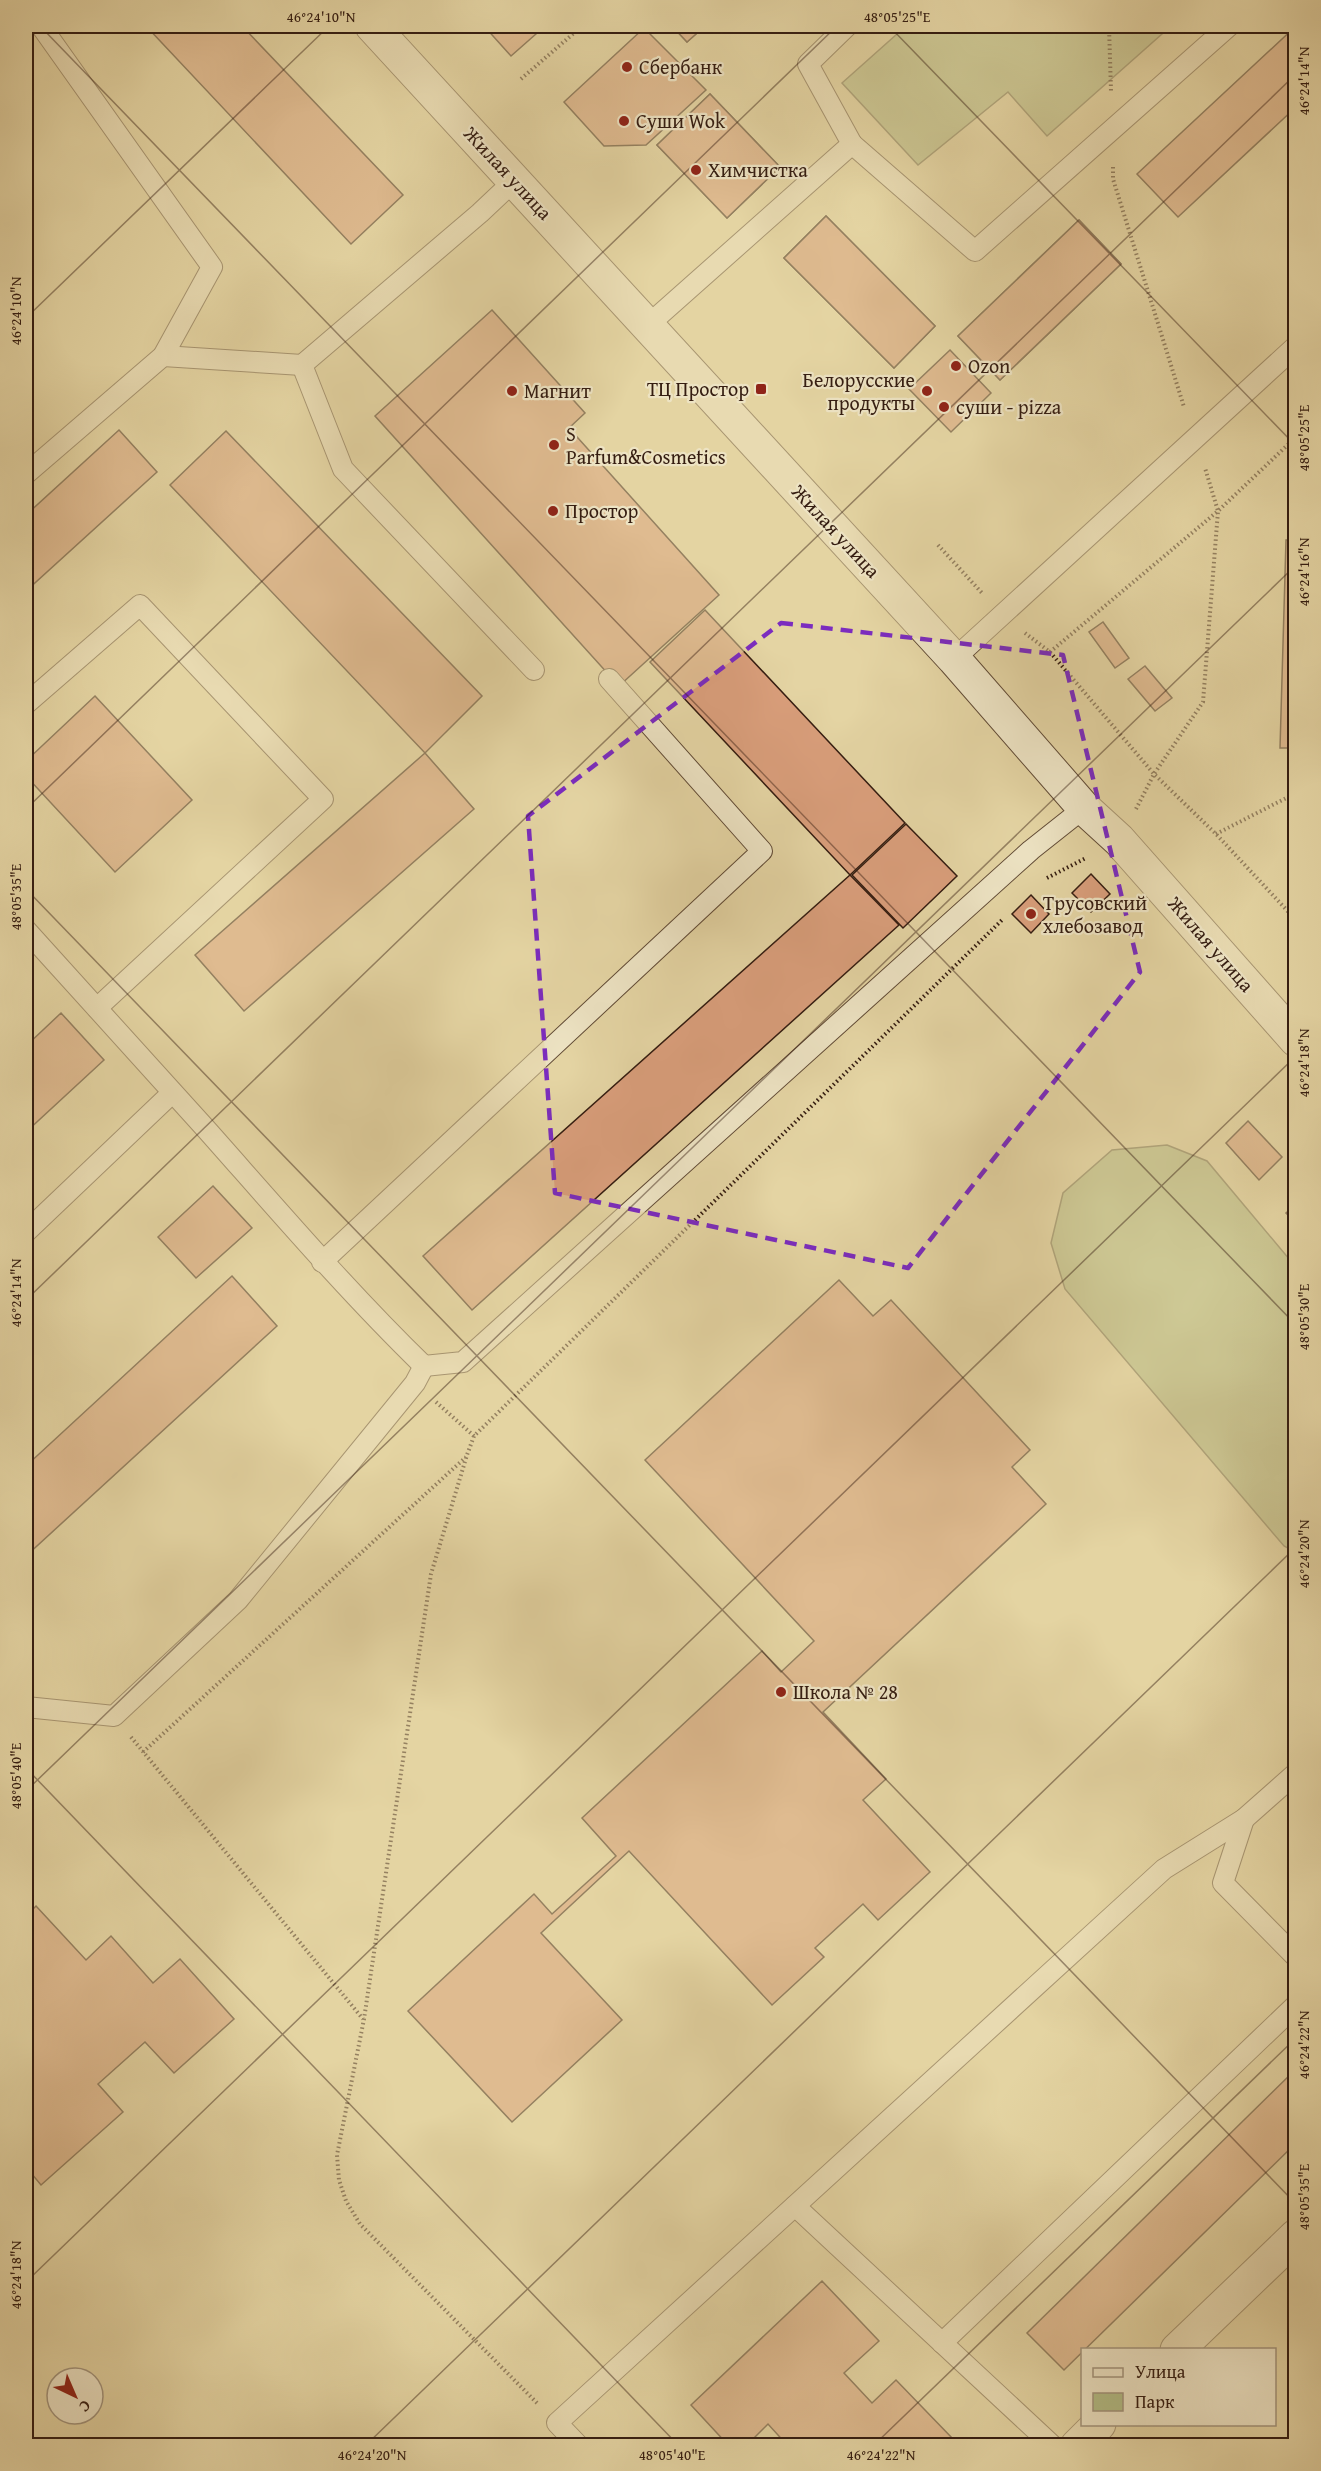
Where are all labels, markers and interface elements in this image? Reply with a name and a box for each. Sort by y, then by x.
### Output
text: 46°24'10"N [287,6,356,27]
text: 48°05'25"E [864,6,931,27]
text: 46°24'14"N [1293,46,1314,115]
place label: Сбербанк [639,52,723,81]
marker: Сбербанк [620,60,634,74]
place label: Суши Wok [636,106,726,135]
marker: Суши Wok [617,114,631,128]
street label: Жилая улица [457,119,560,226]
place label: Химчистка [708,155,808,184]
marker: Химчистка [689,163,703,177]
text: 46°24'10"N [5,276,26,345]
place label: Ozon [968,351,1010,380]
marker: Ozon [949,359,963,373]
place label: Белорусские продукты [803,365,915,417]
place label: ТЦ Простор [647,374,749,403]
place label: Магнит [524,376,591,405]
marker: ТЦ Простор [754,382,768,396]
marker: Магнит [505,384,519,398]
marker: Белорусские продукты [920,384,934,398]
place label: суши - pizza [956,392,1062,421]
marker: суши - pizza [937,400,951,414]
text: 48°05'25"E [1293,404,1314,471]
place label: S Parfum&Cosmetics [566,419,726,471]
marker: S Parfum&Cosmetics [547,438,561,452]
street label: Жилая улица [785,477,888,584]
place label: Простор [565,496,639,525]
marker: Простор [546,504,560,518]
text: 46°24'16"N [1293,537,1314,606]
text: 48°05'35"E [5,863,26,930]
place label: Трусовский хлебозавод [1043,888,1147,940]
street label: Жилая улица [1161,889,1262,998]
marker: Трусовский хлебозавод [1024,907,1038,921]
text: 46°24'18"N [1293,1028,1314,1097]
text: 46°24'14"N [5,1258,26,1327]
text: 48°05'30"E [1293,1283,1314,1350]
text: 46°24'20"N [1293,1519,1314,1588]
place label: Школа № 28 [793,1677,898,1706]
marker: Школа № 28 [774,1685,788,1699]
text: 48°05'40"E [5,1742,26,1809]
text: 46°24'22"N [1293,2010,1314,2079]
text: 48°05'35"E [1293,2163,1314,2230]
text: 46°24'18"N [5,2240,26,2309]
legend [1081,2348,1276,2426]
text: Улица [1135,2358,1186,2385]
north arrow [45,2366,105,2426]
text: Парк [1135,2388,1175,2415]
text: С [74,2395,97,2419]
text: 46°24'20"N [338,2444,407,2465]
text: 48°05'40"E [639,2444,706,2465]
text: 46°24'22"N [847,2444,916,2465]

